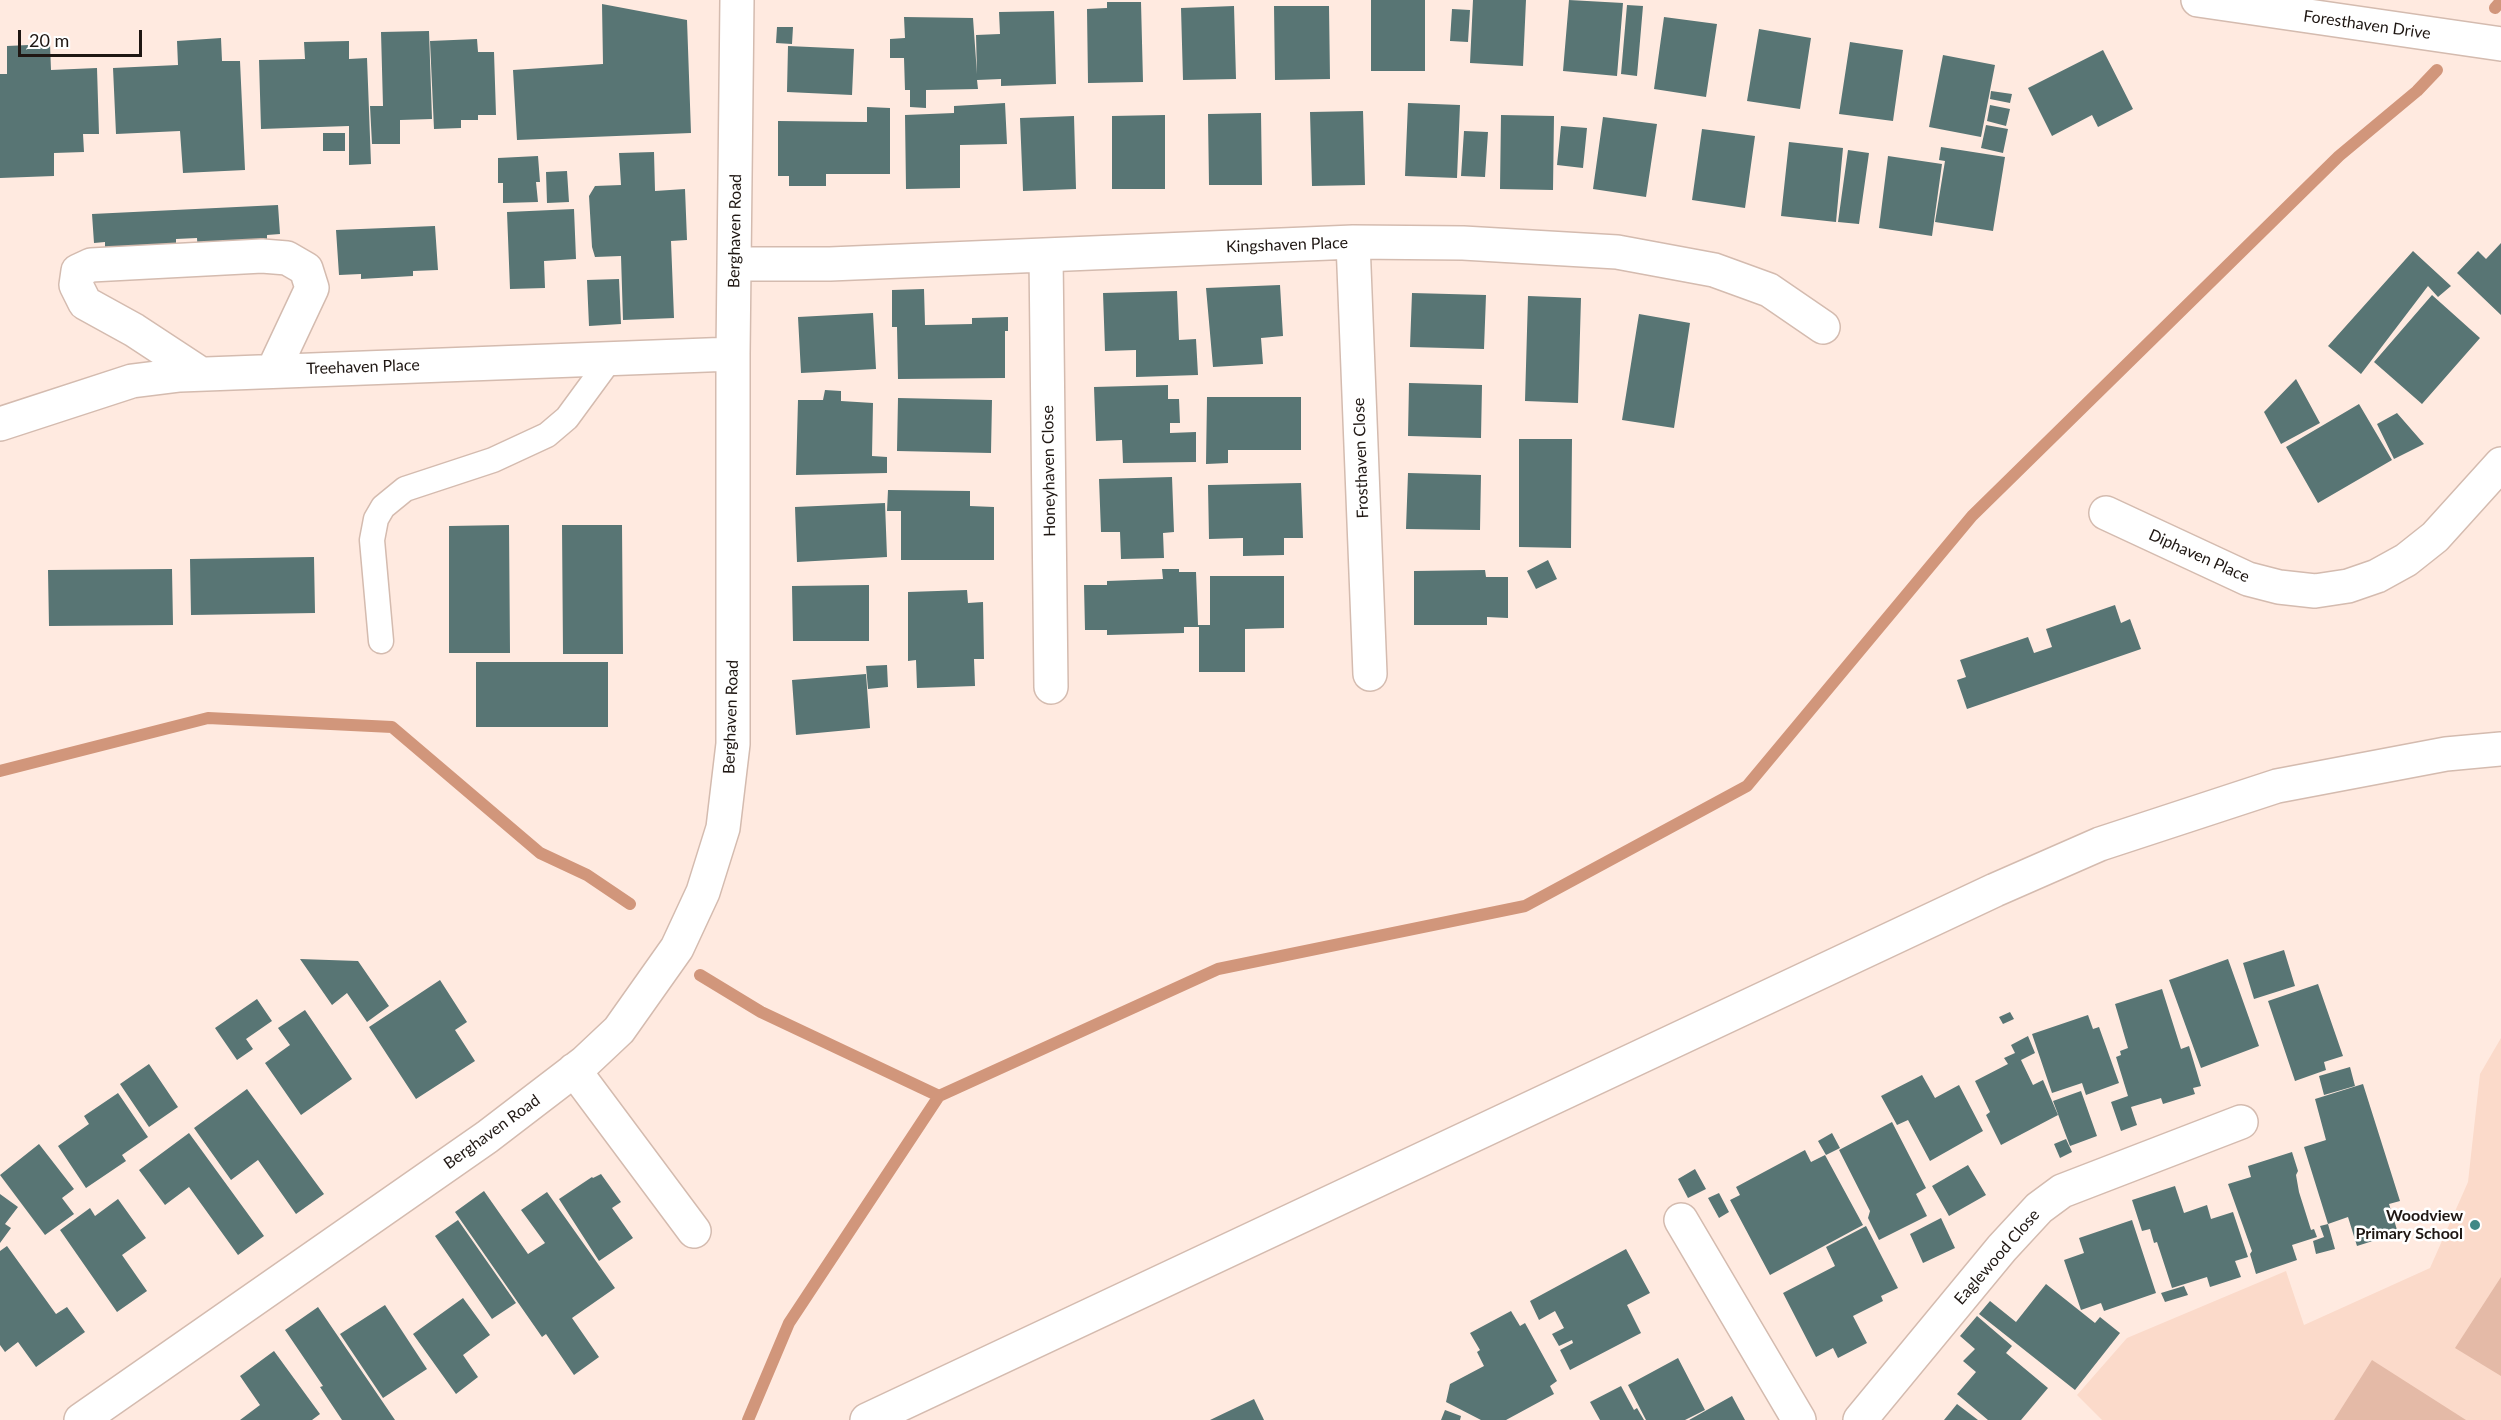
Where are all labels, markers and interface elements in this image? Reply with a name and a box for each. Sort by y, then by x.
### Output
street label: Foresthaven Drive [2302,7,2432,43]
scale bar [21,18,146,56]
text: 20 m [29,29,69,51]
street label: Berghaven Road [724,174,746,288]
street label: Kingshaven Place [1226,233,1348,257]
street label: Treehaven Place [306,355,420,379]
street label: Frosthaven Close [1349,397,1373,519]
street label: Honeyhaven Close [1038,405,1060,537]
street label: Diphaven Place [2146,525,2252,587]
street label: Berghaven Road [719,660,743,774]
street label: Berghaven Road [440,1091,544,1173]
street label: Eaglewood Close [1950,1205,2044,1309]
place label: Woodview Primary School [2356,1206,2463,1244]
marker: Woodview Primary School [2468,1218,2482,1232]

